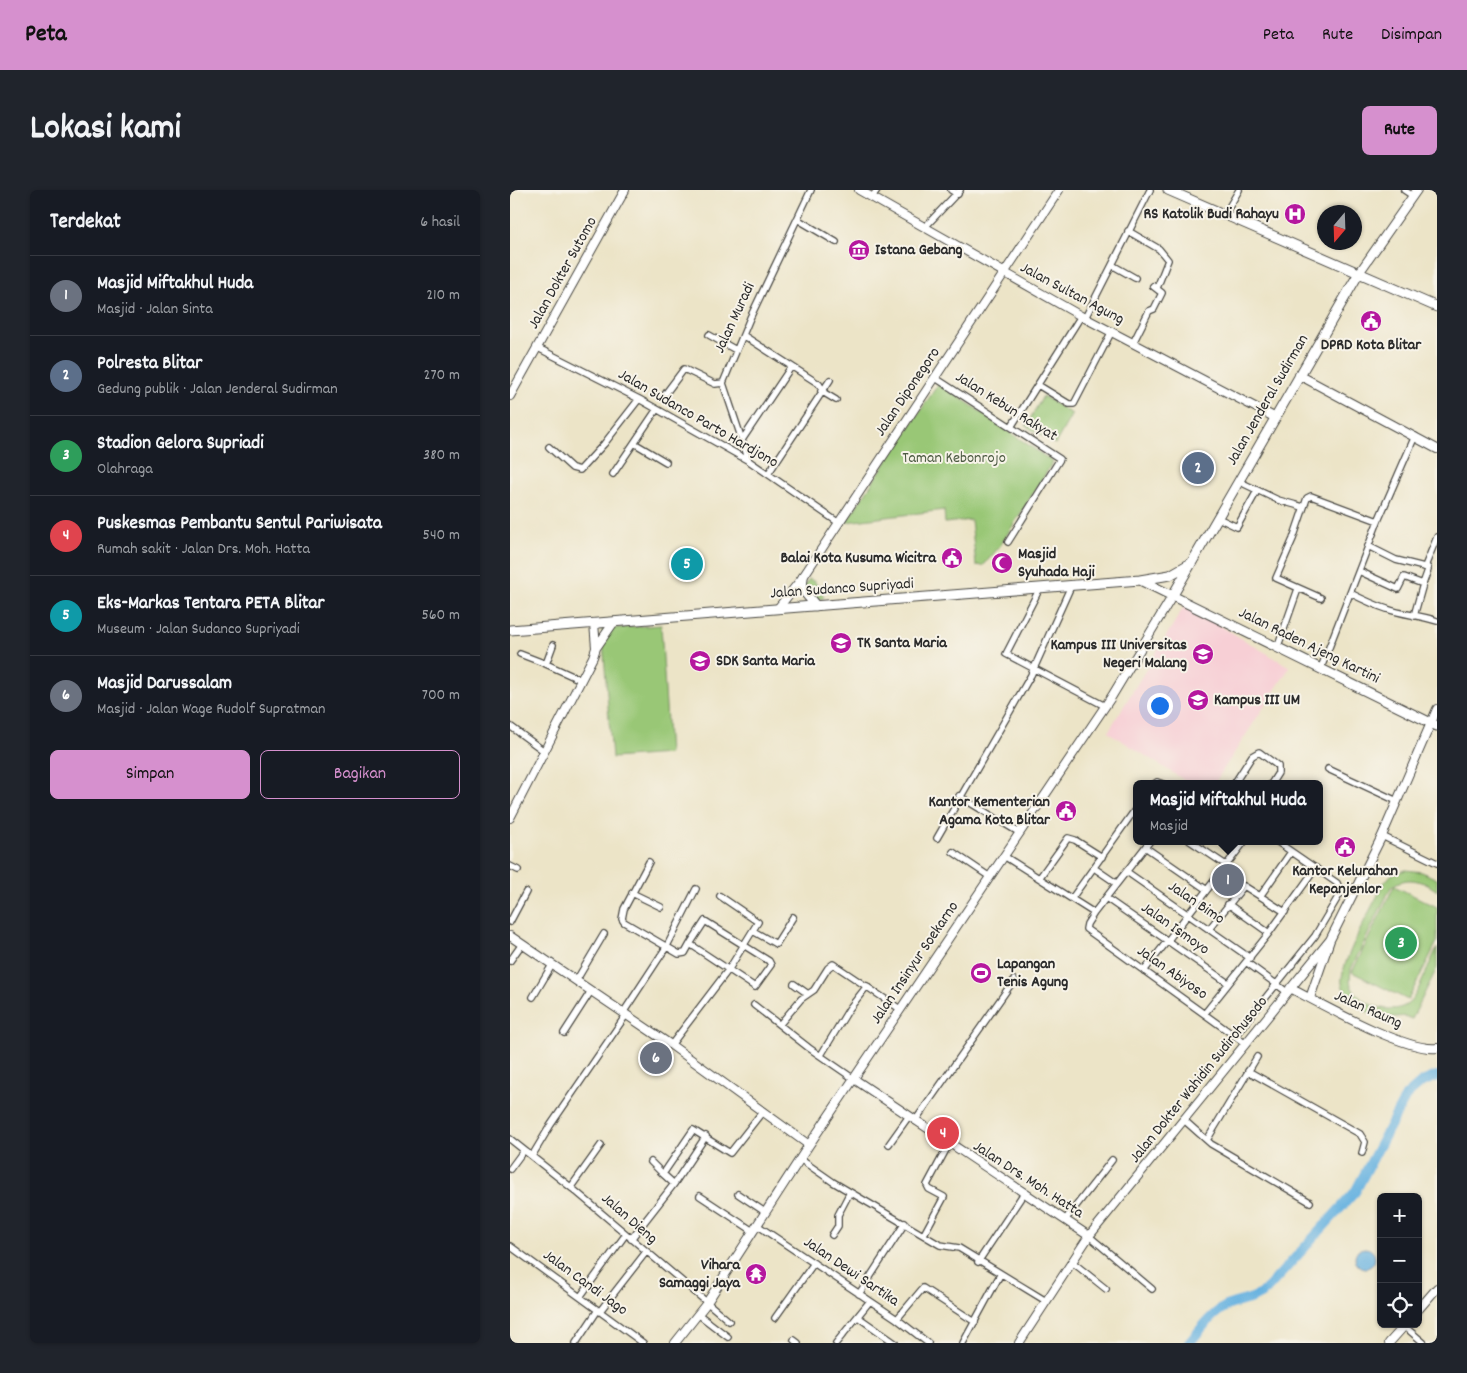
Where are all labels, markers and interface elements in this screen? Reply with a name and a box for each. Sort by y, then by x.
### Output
text: Peta [25,18,67,52]
text: Peta [1263,23,1294,48]
text: Rute [1322,23,1353,48]
text: Disimpan [1381,23,1442,48]
text: Lokasi kami [30,105,181,155]
button: Rute [1362,106,1437,155]
hospital icon: RS Katolik Budi Rahayu [1283,202,1307,226]
place label: RS Katolik Budi Rahayu [1144,203,1279,226]
north arrow [1317,205,1362,250]
text: Terdekat [50,208,121,238]
text: 6 hasil [420,211,460,234]
street label: Jalan Dokter Sutomo [523,213,603,333]
museum icon: Istana Gebang [847,238,871,262]
place label: Istana Gebang [875,239,963,262]
street label: Jalan Sultan Agung [1016,257,1128,331]
text: Masjid Miftakhul Huda [97,271,253,298]
street label: Jalan Muradi [709,279,761,357]
text: 1 [64,284,68,307]
text: 210 m [426,284,460,307]
text: Masjid · Jalan Sinta [97,298,213,321]
public building icon: DPRD Kota Blitar [1359,309,1383,333]
street label: Jalan Jenderal Sudirman [1221,330,1315,470]
place label: DPRD Kota Blitar [1321,334,1422,357]
street label: Jalan Diponegoro [870,343,946,441]
text: Polresta Blitar [97,351,202,378]
text: 2 [63,364,70,387]
text: 270 m [424,364,460,387]
street label: Jalan Sudanco Parto Hardjono [614,364,782,474]
street label: Jalan Kebun Rakyat [950,366,1062,448]
text: Gedung publik · Jalan Jenderal Sudirman [97,378,338,401]
text: Stadion Gelora Supriadi [97,431,264,458]
text: 3 [62,444,70,467]
text: 380 m [423,444,460,467]
park label: Taman Kebonrojo [902,447,1006,470]
pin: 2 [1182,449,1214,487]
text: Olahraga [97,458,153,481]
text: Puskesmas Pembantu Sentul Pariwisata [97,511,382,538]
text: 4 [63,524,69,547]
text: 540 m [423,524,460,547]
text: Rumah sakit · Jalan Drs. Moh. Hatta [97,538,310,561]
place label: Masjid Syuhada Haji [1018,543,1095,584]
pin: 5 [671,545,703,583]
public building icon: Balai Kota Kusuma Wicitra [940,546,964,570]
place label: Balai Kota Kusuma Wicitra [781,547,937,570]
mosque icon: Masjid Syuhada Haji [990,551,1014,575]
street label: Jalan Sudanco Supriyadi [769,573,915,605]
text: Eks-Markas Tentara PETA Blitar [97,591,325,618]
street label: Jalan Raden Ajeng Kartini [1234,602,1384,690]
text: 5 [62,604,70,627]
text: 560 m [421,604,460,627]
text: Museum · Jalan Sudanco Supriyadi [97,618,300,641]
school or university icon: TK Santa Maria [829,631,853,655]
place label: TK Santa Maria [857,632,948,655]
place label: Kampus III Universitas Negeri Malang [1050,634,1187,675]
school or university icon: Kampus III Universitas Negeri Malang [1191,642,1215,666]
school or university icon: SDK Santa Maria [688,649,712,673]
place label: SDK Santa Maria [716,650,816,673]
text: Masjid Darussalam [97,671,232,698]
text: 6 [62,684,70,707]
text: 700 m [422,684,460,707]
school or university icon: Kampus III UM [1186,688,1210,712]
place label: Kampus III UM [1214,689,1300,712]
your location [1147,693,1173,719]
text: Masjid · Jalan Wage Rudolf Supratman [97,698,325,721]
button: Simpan [50,750,250,799]
button: Bagikan [260,750,460,799]
popup [1133,780,1323,845]
text: Masjid Miftakhul Huda [1150,788,1306,815]
place label: Kantor Kementerian Agama Kota Blitar [929,791,1051,832]
public building icon: Kantor Kementerian Agama Kota Blitar [1054,799,1078,823]
text: Masjid [1150,815,1188,838]
public building icon: Kantor Kelurahan Kepanjenlor [1333,835,1357,859]
place label: Kantor Kelurahan Kepanjenlor [1292,860,1398,901]
pin: 1 [1212,861,1244,899]
street label: Jalan Bimo [1163,875,1229,931]
street label: Jalan Insinyur Soekarno [865,897,965,1029]
street label: Jalan Ismoyo [1136,897,1214,961]
pin: 3 [1385,924,1417,962]
street label: Jalan Abiyoso [1132,940,1212,1006]
place label: Lapangan Tenis Agung [997,953,1068,994]
sports icon: Lapangan Tenis Agung [969,961,993,985]
street label: Jalan Raung [1330,985,1406,1035]
street label: Jalan Dokter Wahidin Sudirohusodo [1124,992,1274,1168]
pin: 6 [640,1039,672,1077]
pin: 4 [927,1114,959,1152]
street label: Jalan Drs. Moh. Hatta [968,1135,1088,1225]
street label: Jalan Dieng [596,1188,662,1250]
map controls [1377,1193,1422,1328]
button: + [1377,1193,1422,1238]
street label: Jalan Dewi Sartika [798,1231,904,1313]
button: − [1377,1238,1422,1283]
street label: Jalan Candi Jago [538,1244,632,1322]
place label: Vihara Samaggi Jaya [659,1254,741,1295]
temple icon: Vihara Samaggi Jaya [744,1262,768,1286]
button: locate [1377,1283,1422,1328]

